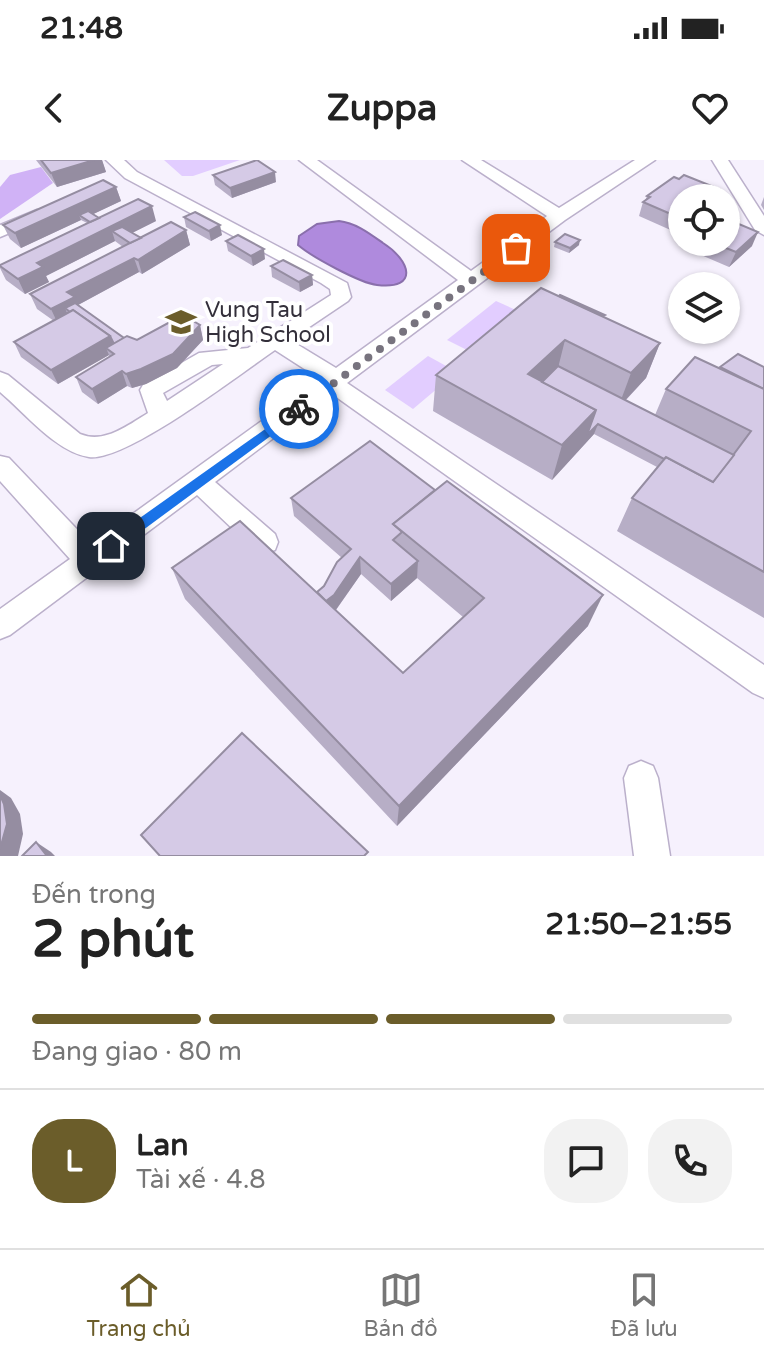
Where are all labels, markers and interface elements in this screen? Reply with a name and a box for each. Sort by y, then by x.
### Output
text: 21:48 [40,10,123,47]
icon: back [32,86,76,130]
icon: heart [688,86,732,130]
text: Zuppa [327,87,437,130]
map controls [668,184,740,344]
button: locate [668,184,740,256]
pin [482,214,550,282]
icon: bag [494,226,538,270]
button: layers [668,272,740,344]
place label: Vung Tau High School [205,297,331,348]
school or university icon: Vung Tau High School [164,305,198,339]
courier [259,369,339,449]
icon: bike [277,387,321,431]
pin [77,512,145,580]
icon: home [89,524,133,568]
text: Đến trong [32,879,156,910]
text: 21:50–21:55 [545,906,732,943]
text: 2 phút [32,908,194,971]
text: Đang giao · 80 m [32,1036,242,1067]
button: chat [544,1119,628,1203]
button: phone [648,1119,732,1203]
text: Lan [136,1127,188,1164]
text: L [65,1143,83,1180]
text: Tài xế · 4.8 [136,1164,266,1195]
tab: Trang chủ [86,1268,191,1342]
tab: Bản đồ [364,1268,438,1342]
tab: Đã lưu [611,1268,678,1342]

